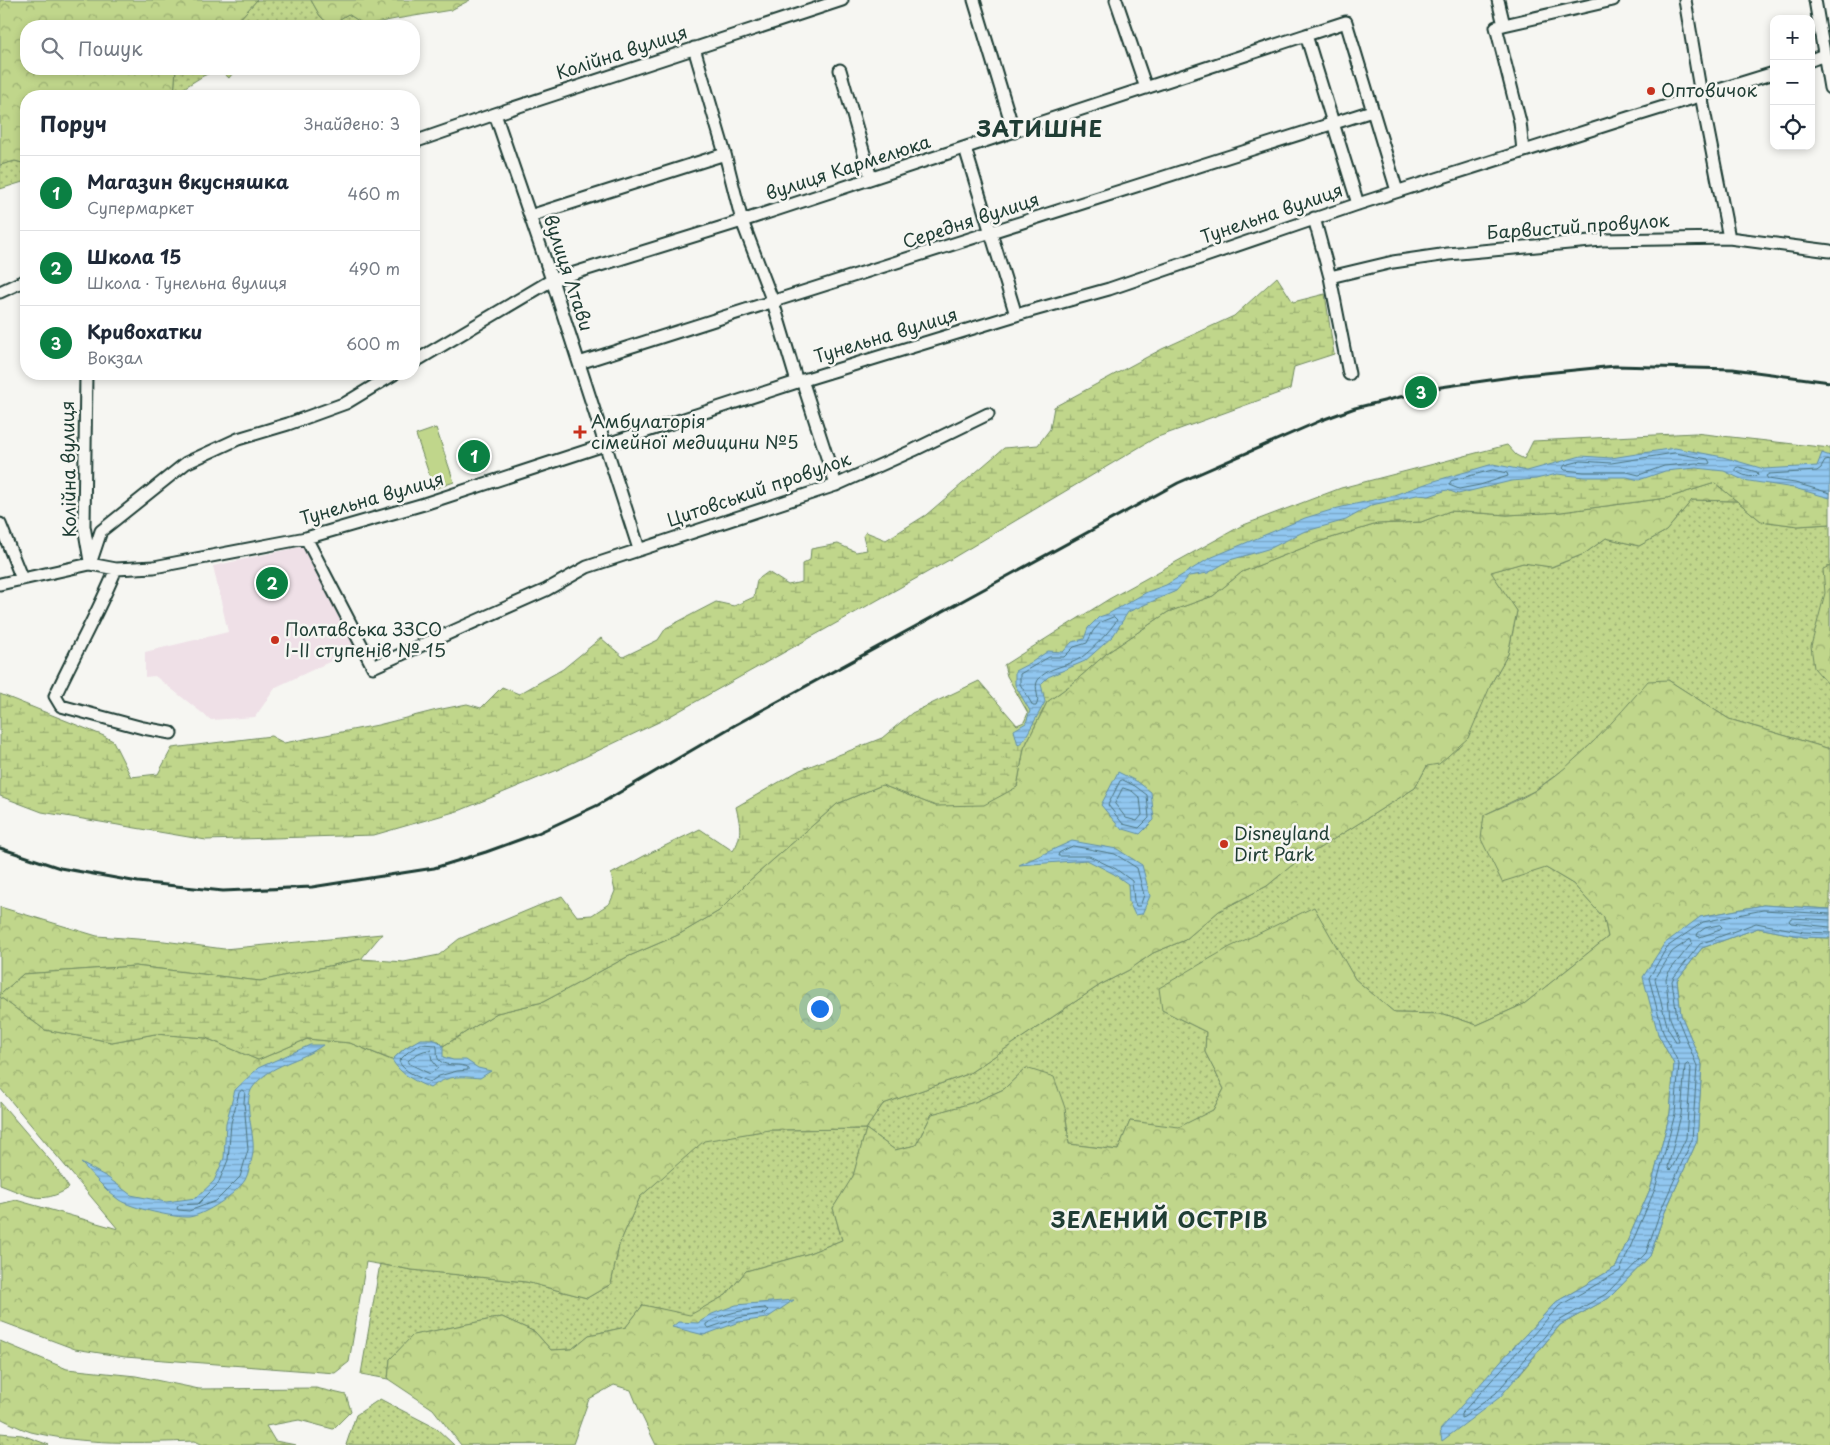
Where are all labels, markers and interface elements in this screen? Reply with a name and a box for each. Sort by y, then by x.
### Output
map controls [1770,15,1815,150]
button: + [1770,15,1815,60]
street label: Колійна вулиця [552,18,691,86]
search box [20,20,420,75]
icon: search [38,34,66,62]
text: Пошук [78,34,143,62]
button: − [1770,60,1815,105]
place label: Оптовичок [1661,76,1757,103]
marker: Оптовичок [1645,85,1657,97]
button: locate [1770,105,1815,150]
text: Поруч [40,107,107,139]
text: Знайдено: 3 [304,111,400,135]
district label: ЗАТИШНЕ [976,111,1103,144]
street label: вулиця Кармелюка [762,127,934,206]
text: Магазин вкусняшка [87,167,289,195]
street label: Тунельна вулиця [1197,176,1346,250]
text: 1 [52,181,60,205]
text: 460 m [348,181,400,205]
street label: Середня вулиця [899,185,1042,254]
text: Супермаркет [87,195,194,219]
street label: Барвистий провулок [1486,206,1670,245]
street label: вулиця Лтави [538,211,601,334]
text: Школа 15 [87,242,182,270]
text: 2 [50,256,62,280]
text: 490 m [349,256,400,280]
text: Школа · Тунельна вулиця [87,270,287,294]
street label: Тунельна вулиця [810,300,961,369]
text: Кривохатки [87,317,203,345]
text: 3 [51,331,61,355]
text: 600 m [346,331,400,355]
text: Вокзал [87,345,143,369]
pin: 3 [1405,373,1437,411]
street label: Колійна вулиця [53,400,82,538]
place label: Амбулаторія сімейної медицини №5 [591,407,799,455]
marker: Амбулаторія сімейної медицини №5 [573,425,587,439]
pin: 1 [458,437,490,475]
street label: Цитовський провулок [663,444,854,533]
street label: Тунельна вулиця [296,464,447,531]
pin: 2 [256,564,288,602]
place label: Полтавська ЗЗСО І-ІІ ступенів № 15 [285,615,446,663]
marker: Полтавська ЗЗСО І-ІІ ступенів № 15 [269,634,281,646]
place label: Disneyland Dirt Park [1234,819,1330,867]
marker: Disneyland Dirt Park [1218,838,1230,850]
your location [807,996,833,1022]
district label: ЗЕЛЕНИЙ ОСТРІВ [1050,1202,1269,1235]

